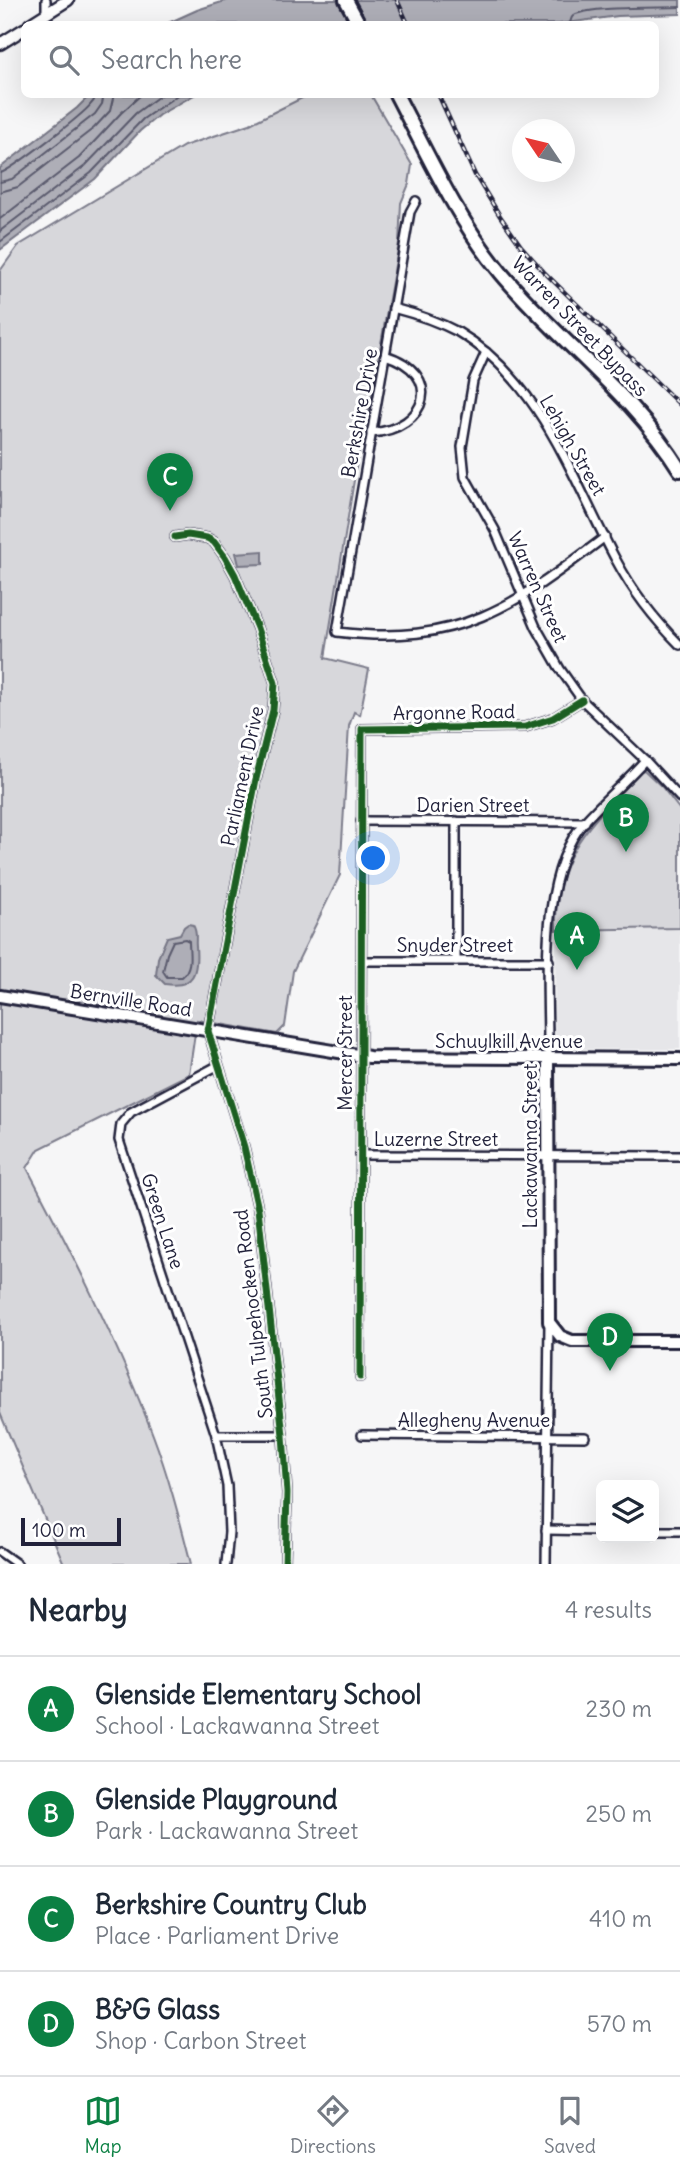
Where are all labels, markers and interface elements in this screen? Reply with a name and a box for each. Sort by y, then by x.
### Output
search box [21,21,659,98]
icon: search [45,41,83,79]
text: Search here [101,43,242,76]
north arrow [512,119,575,182]
street label: Warren Street Bypass [507,251,653,401]
street label: Berkshire Drive [336,346,382,480]
street label: Lehigh Street [535,390,611,500]
pin: C [147,453,193,511]
street label: Warren Street [503,528,573,646]
street label: Argonne Road [393,699,515,725]
street label: Parliament Drive [215,704,269,848]
street label: Darien Street [417,793,529,817]
pin: B [603,794,649,852]
your location [356,841,390,875]
pin: A [554,912,600,970]
street label: Snyder Street [397,933,513,957]
street label: Bernville Road [69,979,193,1021]
street label: Mercer Street [333,995,357,1111]
street label: Schuylkill Avenue [435,1029,583,1053]
street label: Lackawanna Street [518,1064,542,1228]
street label: Luzerne Street [374,1127,498,1151]
street label: Green Lane [136,1170,190,1272]
street label: South Tulpehocken Road [228,1208,278,1420]
pin: D [587,1313,633,1371]
street label: Allegheny Avenue [398,1408,550,1432]
map controls [596,1480,659,1543]
button: layers [596,1480,659,1543]
scale bar [21,1515,121,1547]
text: 100 m [32,1518,86,1542]
text: Nearby [28,1591,128,1629]
text: 4 results [565,1595,652,1624]
text: Glenside Elementary School [95,1678,421,1711]
text: A [44,1694,58,1723]
text: 230 m [586,1694,652,1723]
text: School · Lackawanna Street [95,1711,379,1740]
text: Glenside Playground [95,1783,338,1816]
text: B [43,1799,59,1828]
text: 250 m [585,1799,652,1828]
text: Park · Lackawanna Street [95,1816,358,1845]
text: Berkshire Country Club [95,1888,367,1921]
text: C [43,1904,59,1933]
text: 410 m [589,1904,652,1933]
text: Place · Parliament Drive [95,1921,339,1950]
text: B&G Glass [95,1993,220,2026]
text: D [43,2009,59,2038]
text: 570 m [587,2009,652,2038]
text: Shop · Carbon Street [95,2026,306,2055]
tab: Map [84,2092,122,2158]
tab: Directions [290,2092,376,2158]
tab: Saved [544,2092,596,2158]

